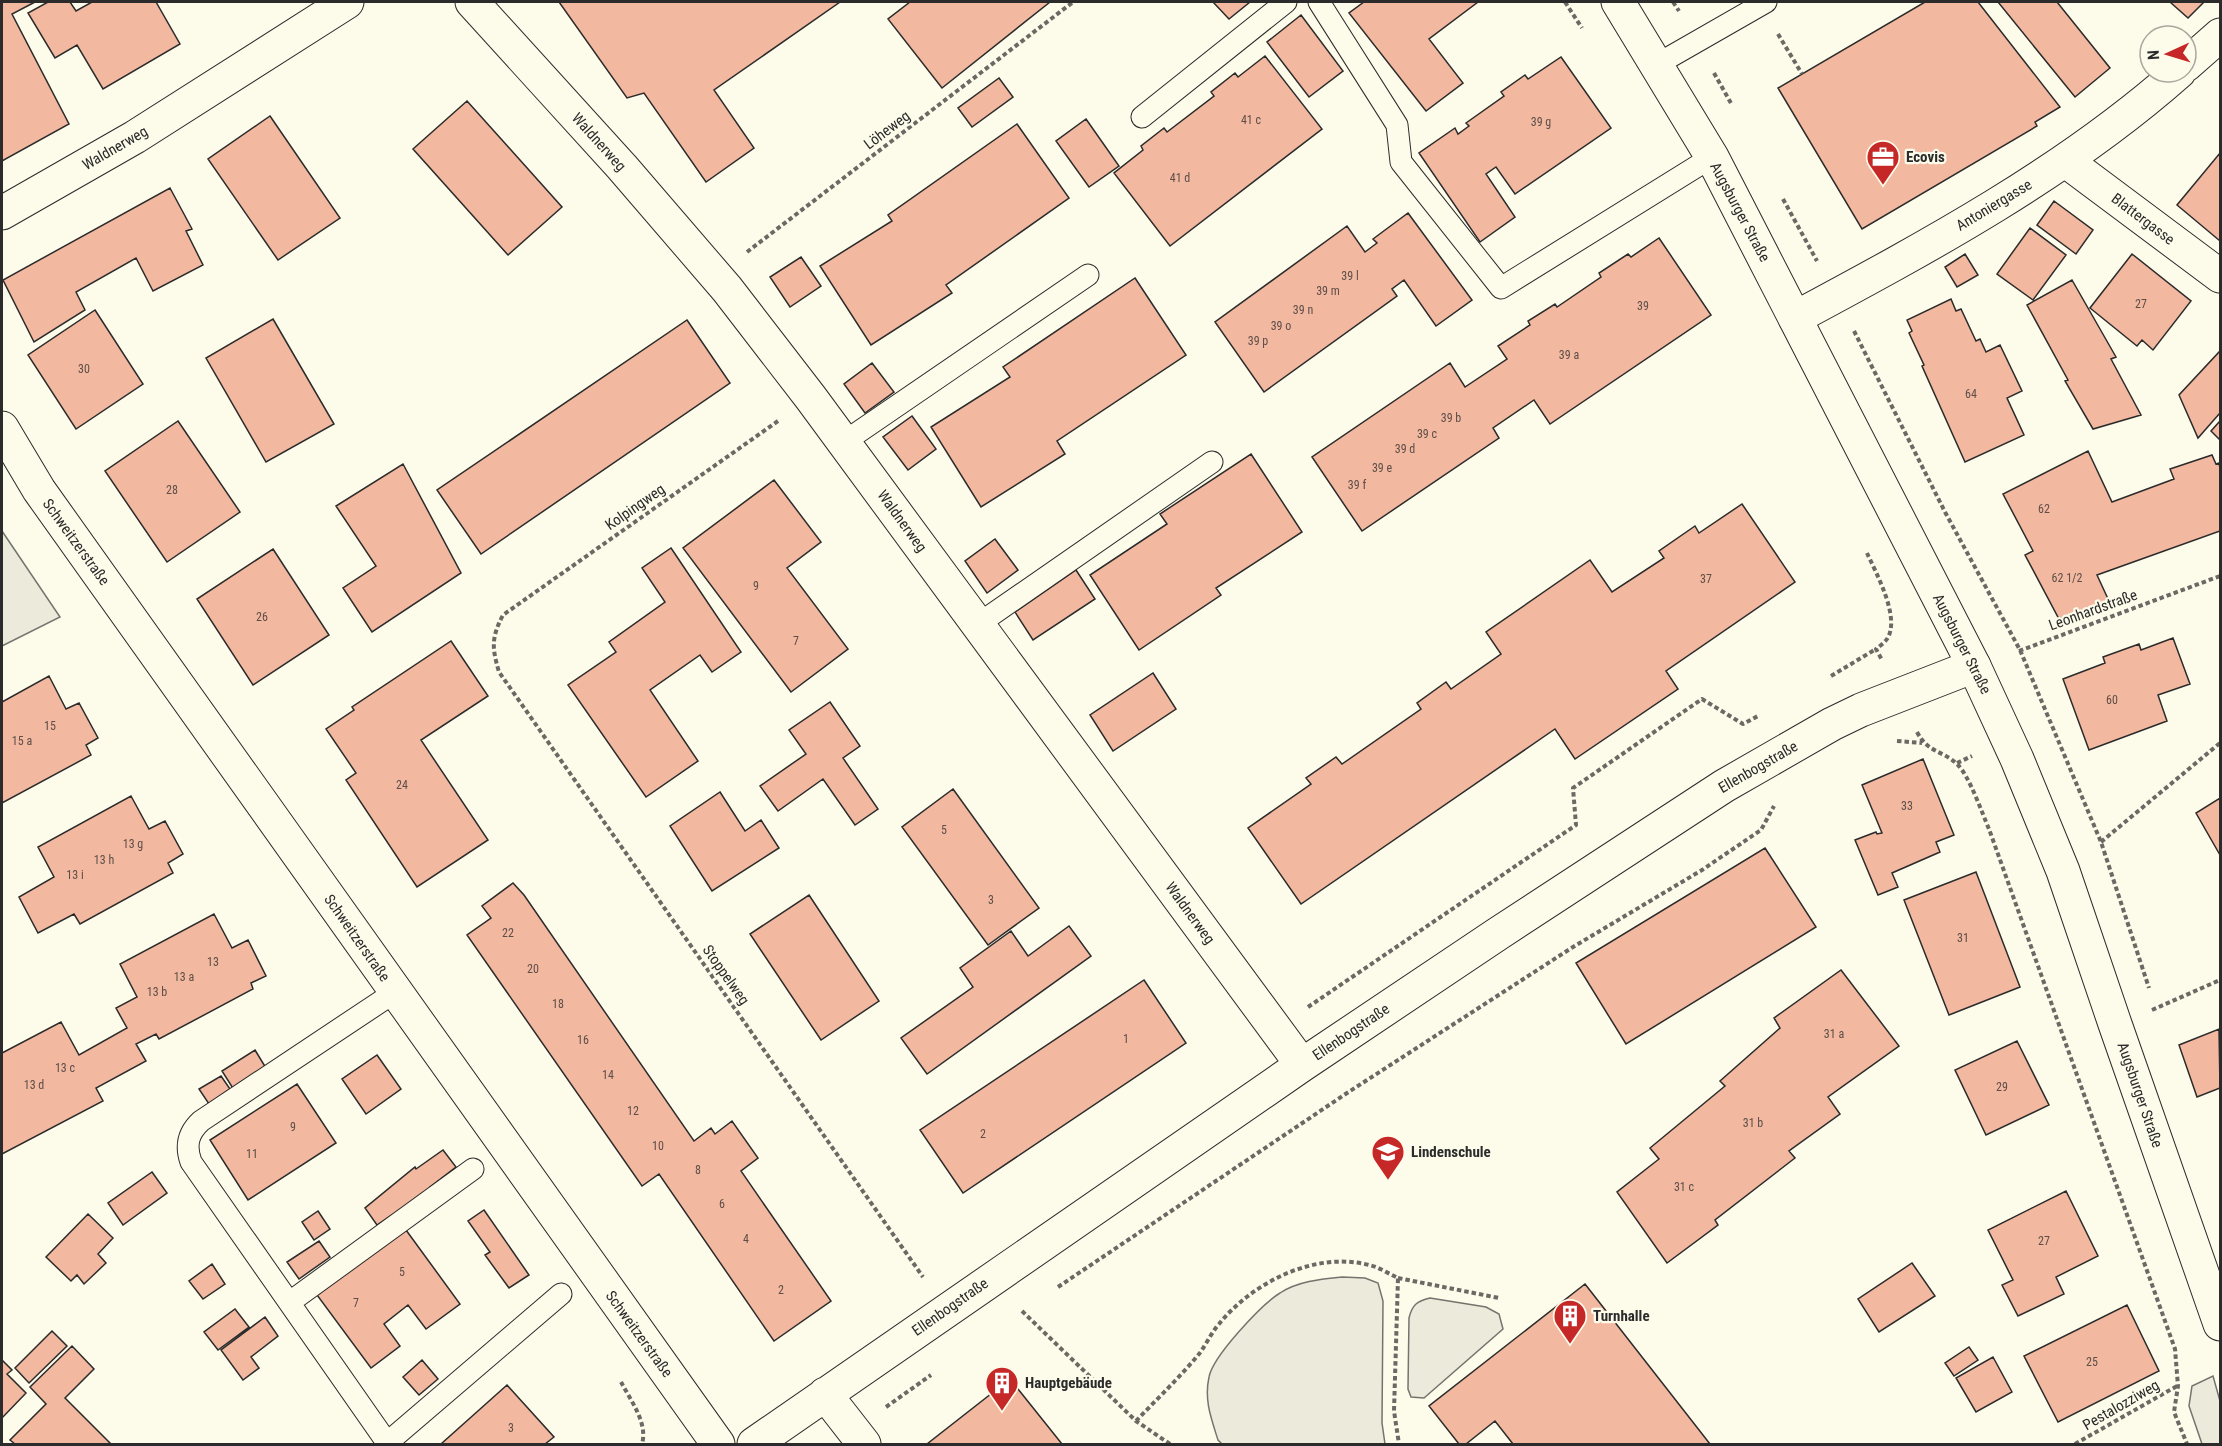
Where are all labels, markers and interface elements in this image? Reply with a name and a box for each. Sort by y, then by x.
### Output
north arrow [2138,24,2198,84]
text: N [2144,49,2163,61]
street label: Löheweg [860,107,914,153]
street label: Waldnerweg [568,109,630,175]
house number: 41 c [1241,113,1262,127]
house number: 39 g [1531,115,1551,129]
street label: Waldnerweg [79,122,151,174]
office icon: Ecovis [1865,139,1901,186]
place label: Ecovis [1906,148,1945,166]
street label: Augsburger Straße [1706,159,1774,265]
house number: 41 d [1170,171,1190,185]
street label: Antoniergasse [1953,175,2035,235]
street label: Blattergasse [2108,189,2178,249]
house number: 39 l [1341,269,1359,283]
house number: 39 m [1316,284,1340,298]
house number: 27 [2135,297,2147,311]
house number: 39 [1637,299,1649,313]
house number: 39 n [1293,303,1313,317]
house number: 39 o [1271,319,1291,333]
house number: 39 p [1248,334,1268,348]
house number: 39 a [1559,348,1579,362]
house number: 30 [78,362,90,376]
house number: 64 [1965,387,1977,401]
house number: 39 b [1441,411,1461,425]
house number: 39 c [1417,427,1438,441]
house number: 39 d [1395,442,1415,456]
house number: 39 e [1372,461,1392,475]
house number: 39 f [1348,478,1366,492]
street label: Kolpingweg [602,480,668,534]
house number: 28 [166,483,178,497]
street label: Waldnerweg [873,486,931,556]
street label: Schweitzerstraße [39,495,113,589]
house number: 62 [2038,502,2050,516]
house number: 62 1/2 [2052,571,2083,585]
house number: 37 [1700,572,1712,586]
house number: 9 [753,579,759,593]
street label: Leonhardstraße [2046,586,2140,634]
street label: Augsburger Straße [1929,591,1995,697]
house number: 26 [256,610,268,624]
house number: 7 [793,634,799,648]
house number: 60 [2106,693,2118,707]
house number: 15 [44,719,56,733]
house number: 15 a [12,734,32,748]
street label: Ellenbogstraße [1715,737,1801,797]
house number: 24 [396,778,408,792]
house number: 33 [1901,799,1913,813]
house number: 5 [941,823,947,837]
house number: 13 g [123,837,143,851]
house number: 13 h [94,853,114,867]
house number: 13 i [66,868,84,882]
street label: Waldnerweg [1161,878,1219,948]
street label: Schweitzerstraße [320,891,394,985]
house number: 3 [988,893,994,907]
house number: 22 [502,926,514,940]
house number: 31 [1957,931,1969,945]
street label: Stoppelweg [699,942,753,1008]
house number: 13 [207,955,219,969]
house number: 20 [527,962,539,976]
house number: 13 a [174,970,194,984]
house number: 13 b [147,985,167,999]
house number: 18 [552,997,564,1011]
street label: Ellenbogstraße [1309,1000,1393,1064]
house number: 31 a [1824,1027,1844,1041]
house number: 1 [1123,1032,1129,1046]
house number: 16 [577,1033,589,1047]
street label: Augsburger Straße [2114,1040,2166,1150]
house number: 13 c [55,1061,76,1075]
house number: 14 [602,1068,614,1082]
house number: 13 d [24,1078,44,1092]
house number: 29 [1996,1080,2008,1094]
house number: 12 [627,1104,639,1118]
house number: 31 b [1743,1116,1763,1130]
house number: 9 [290,1120,296,1134]
house number: 2 [980,1127,986,1141]
school or university icon: Lindenschule [1370,1134,1406,1181]
house number: 10 [652,1139,664,1153]
place label: Lindenschule [1411,1143,1491,1161]
house number: 11 [246,1147,258,1161]
house number: 8 [695,1163,701,1177]
house number: 31 c [1674,1180,1695,1194]
house number: 6 [719,1197,725,1211]
house number: 4 [743,1232,749,1246]
house number: 27 [2038,1234,2050,1248]
house number: 5 [399,1265,405,1279]
street label: Ellenbogstraße [909,1274,991,1340]
house number: 2 [778,1283,784,1297]
street label: Schweitzerstraße [602,1287,676,1381]
house number: 7 [353,1296,359,1310]
building icon: Turnhalle [1552,1298,1588,1345]
place label: Turnhalle [1593,1307,1650,1325]
house number: 25 [2086,1355,2098,1369]
building icon: Hauptgebäude [984,1365,1020,1412]
place label: Hauptgebäude [1025,1374,1112,1392]
street label: Pestalozziweg [2080,1376,2162,1434]
house number: 3 [508,1421,514,1435]

